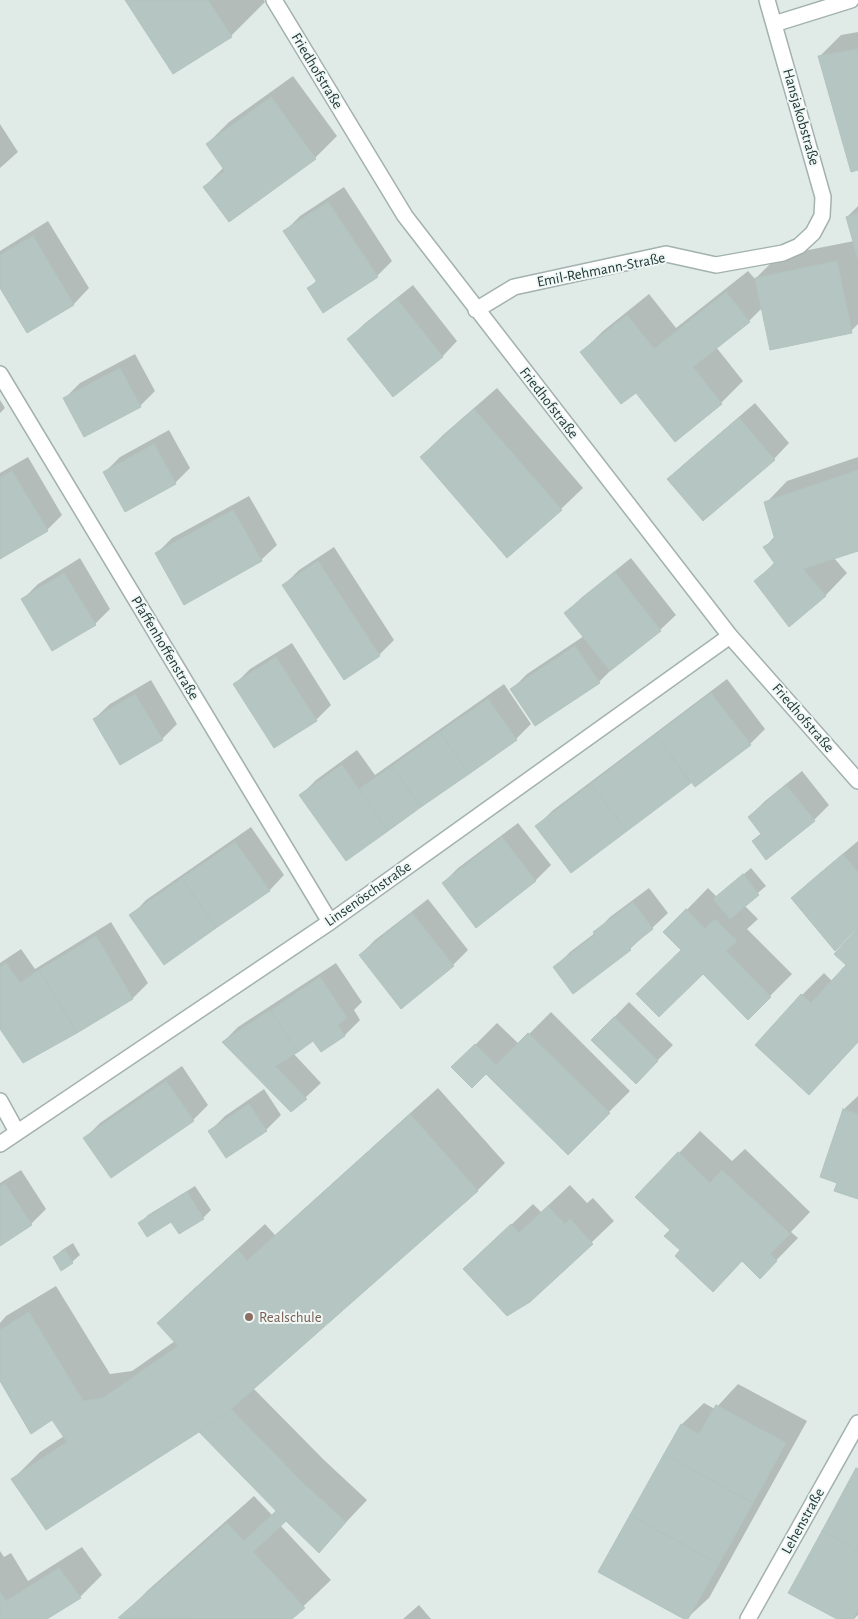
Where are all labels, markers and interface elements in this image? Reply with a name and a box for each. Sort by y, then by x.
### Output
street label: Friedhofstraße [287,30,347,112]
street label: Hansjakobstraße [779,67,823,167]
street label: Emil-Rehmann-Straße [535,249,667,291]
street label: Friedhofstraße [516,364,582,442]
street label: Pfaffenhoffenstraße [127,593,203,703]
street label: Friedhofstraße [768,680,838,756]
street label: Linsenöschstraße [321,858,415,930]
place label: Realschule [259,1308,322,1326]
marker: Realschule [243,1311,255,1323]
street label: Lehenstraße [778,1485,828,1557]

